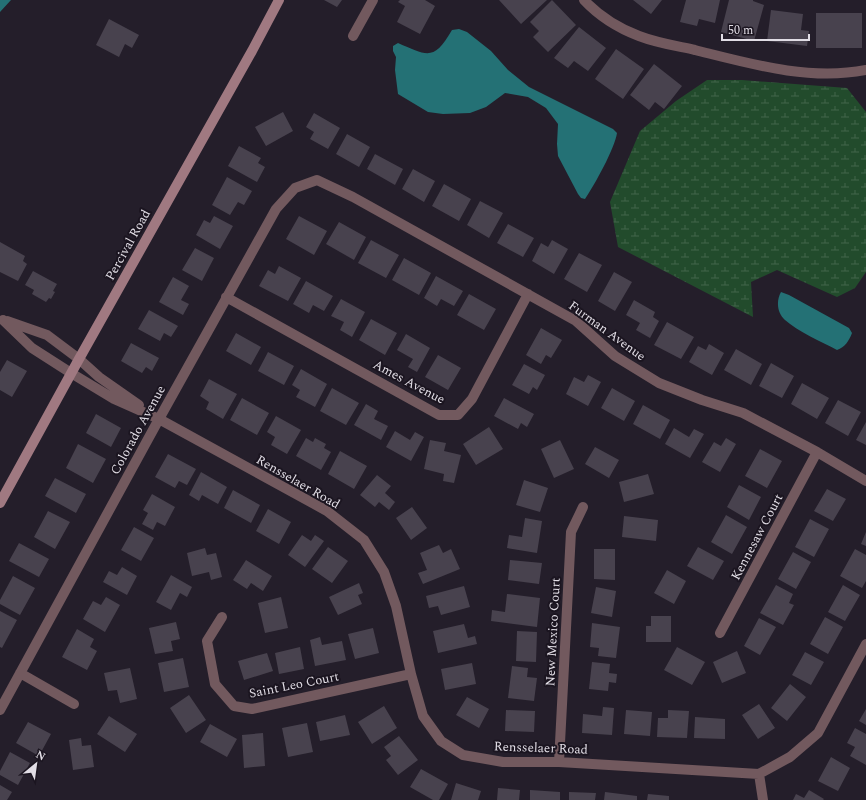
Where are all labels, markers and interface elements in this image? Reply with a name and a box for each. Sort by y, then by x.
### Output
scale bar [722,16,809,42]
text: 50 m [728,21,753,40]
street label: Percival Road [100,206,156,284]
street label: Furman Avenue [564,296,650,366]
street label: Ames Avenue [369,355,449,409]
street label: Colorado Avenue [105,382,171,478]
street label: Rensselaer Road [252,450,344,514]
street label: Kennesaw Court [726,490,788,584]
street label: New Mexico Court [540,577,566,687]
street label: Saint Leo Court [247,666,341,704]
street label: Rensselaer Road [494,736,588,760]
north arrow [16,744,56,784]
text: N [33,746,49,765]

